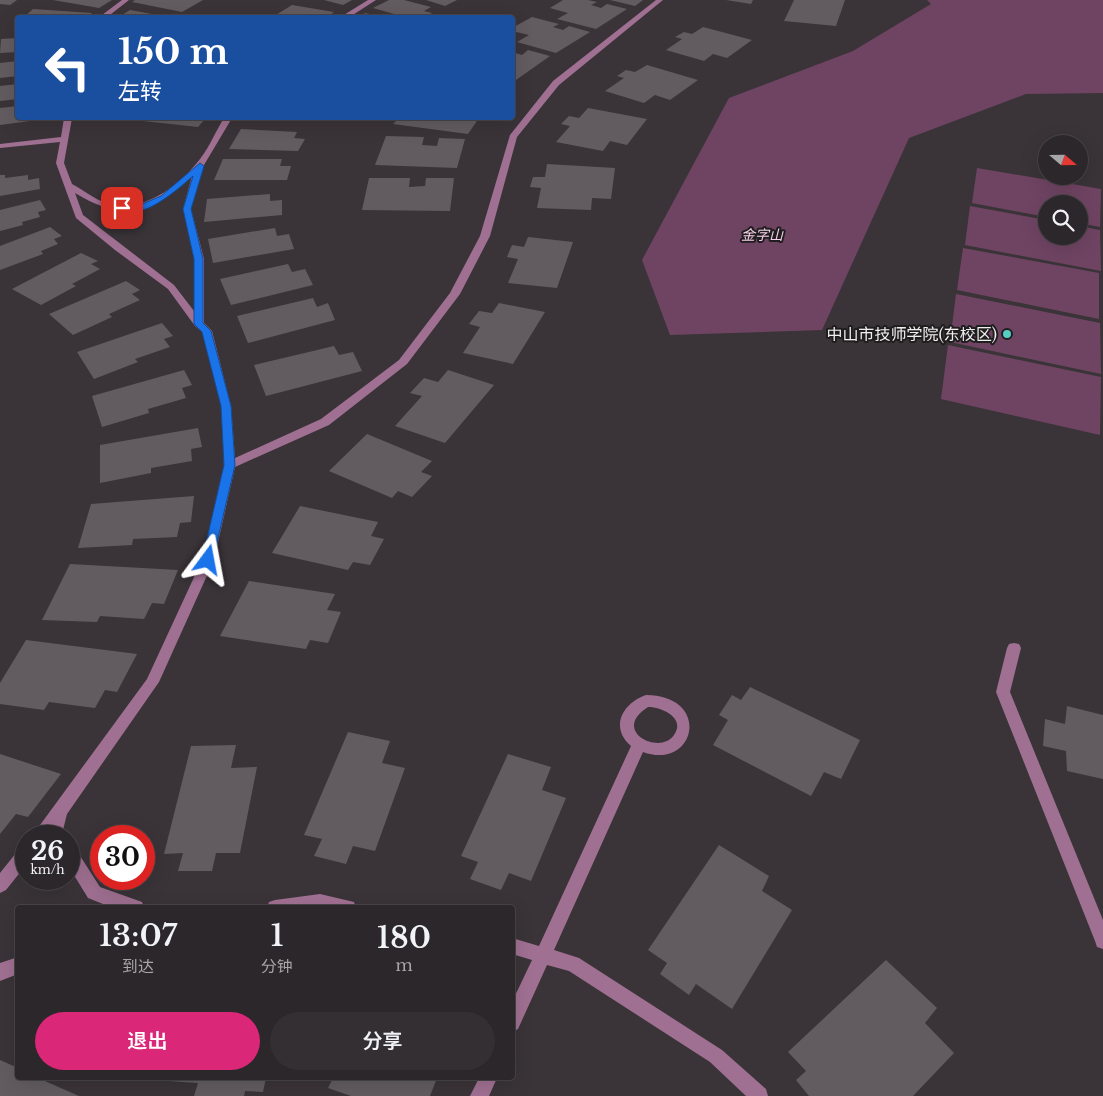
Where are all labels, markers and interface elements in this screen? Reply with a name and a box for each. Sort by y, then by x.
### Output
text: 150 m [118,30,229,73]
icon: left [35,35,100,100]
text: 左转 [118,78,162,105]
north arrow [1038,135,1088,185]
map controls [1038,135,1088,245]
pin [101,187,143,229]
icon: arrive [108,194,136,222]
button: search [1038,195,1088,245]
park label: 金字山 [741,226,784,244]
place label: 中山市技师学院(东校区) [826,324,997,344]
marker: 中山市技师学院(东校区) [1001,328,1013,340]
position arrow [181,533,233,585]
speed limit sign: 30 [90,825,155,890]
text: 26 [31,836,64,867]
text: km/h [30,862,65,877]
text: 13:07 [99,917,177,954]
text: 1 [270,917,284,954]
text: 180 [377,919,431,956]
text: m [395,955,413,975]
text: 到达 [122,956,154,976]
text: 分钟 [261,956,293,976]
button: 退出 [35,1012,260,1070]
button: 分享 [270,1012,495,1070]

